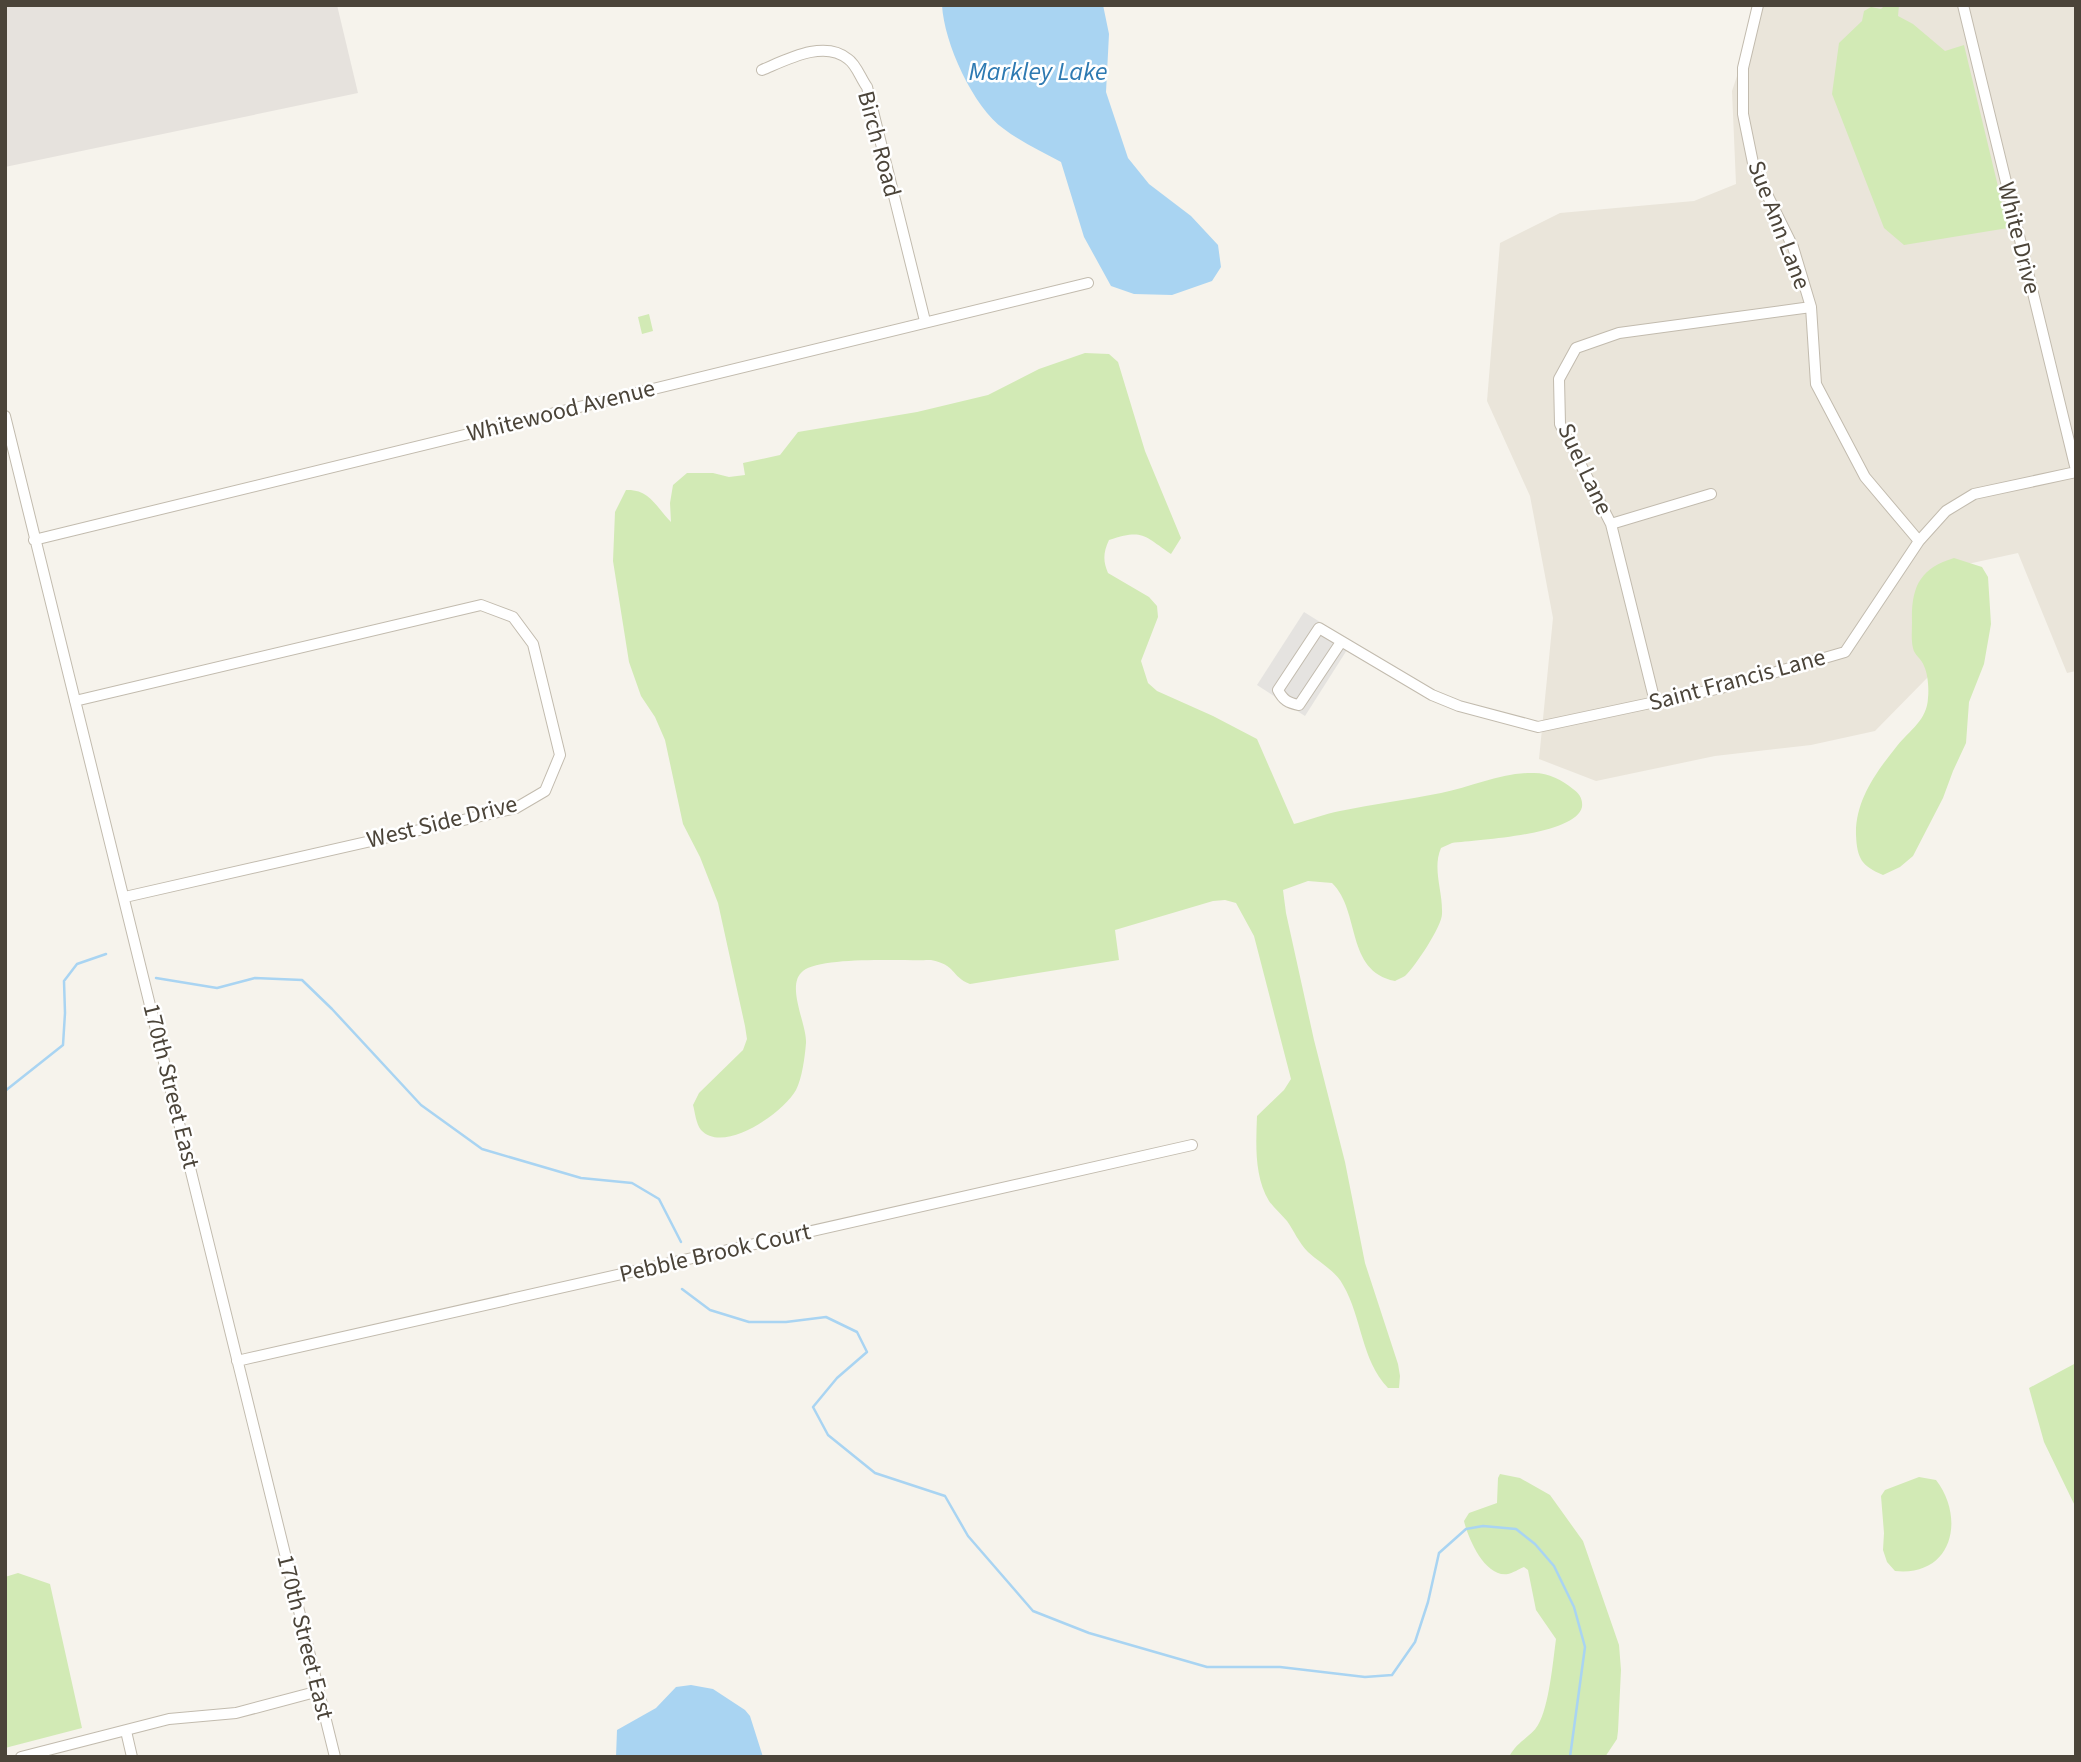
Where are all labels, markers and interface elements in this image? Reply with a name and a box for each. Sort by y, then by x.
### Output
water label: Markley Lake [969,53,1107,90]
street label: Birch Road [848,87,910,201]
street label: Sue Ann Lane [1738,155,1820,295]
street label: White Drive [1988,178,2050,298]
street label: Whitewood Avenue [463,371,659,451]
street label: Suel Lane [1549,417,1621,521]
street label: Saint Francis Lane [1645,640,1829,720]
street label: West Side Drive [363,786,521,858]
street label: 170th Street East [134,1000,208,1172]
street label: Pebble Brook Court [616,1214,814,1292]
street label: 170th Street East [268,1551,342,1723]

